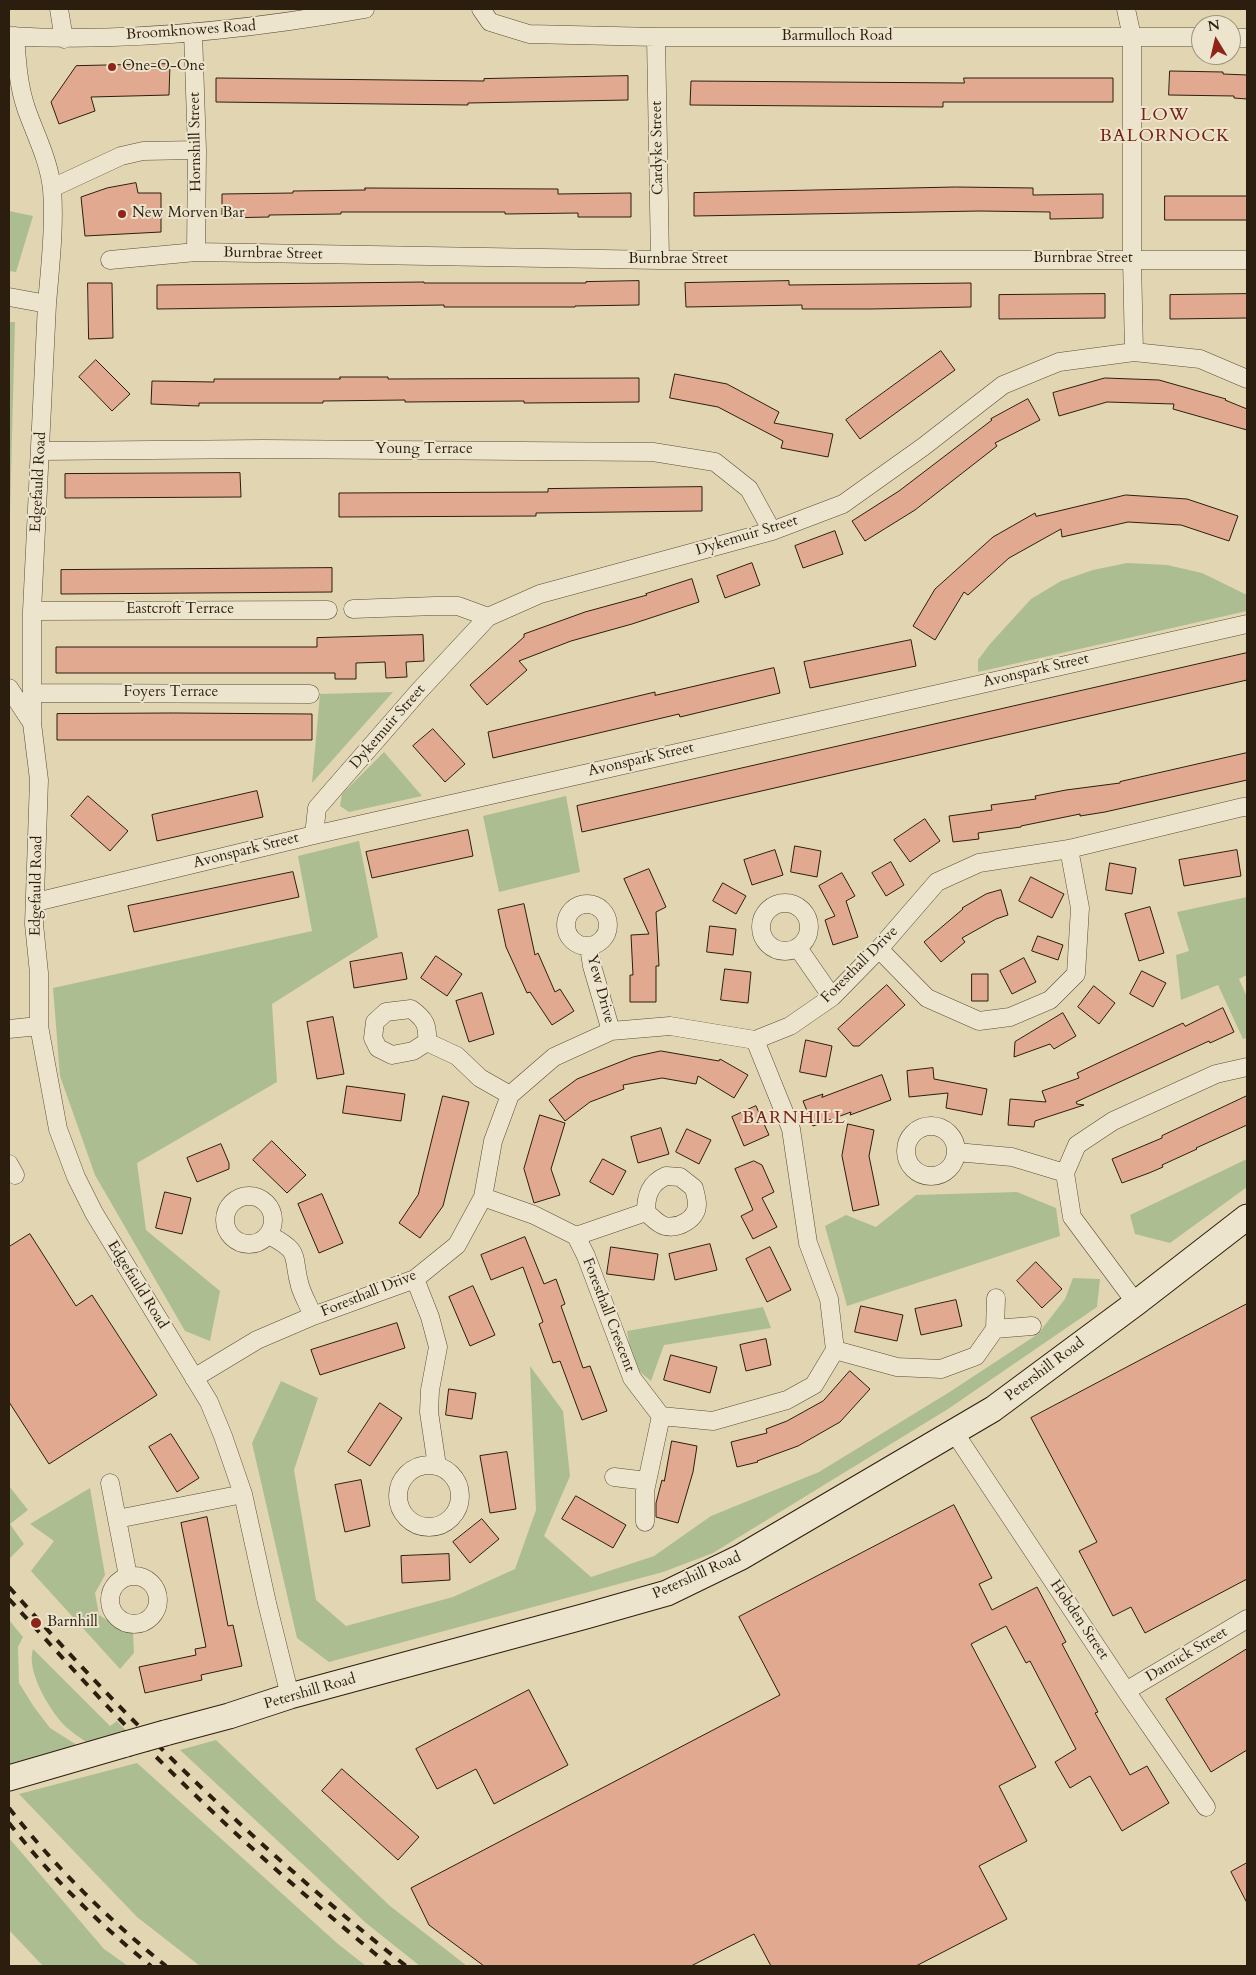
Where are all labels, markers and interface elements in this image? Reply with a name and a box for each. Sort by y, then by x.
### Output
north arrow [1191,15,1241,65]
text: N [1206,15,1221,36]
street label: Broomknowes Road [125,17,257,45]
street label: Barmulloch Road [782,28,892,46]
place label: One-O-One [122,58,205,76]
marker: One-O-One [106,61,118,73]
street label: Hornshill Street [186,92,206,192]
street label: Cardyke Street [648,101,668,195]
district label: LOW BALORNOCK [1098,105,1232,148]
place label: New Morven Bar [132,205,244,223]
marker: New Morven Bar [116,208,128,220]
street label: Burnbrae Street [223,244,323,264]
street label: Burnbrae Street [1033,250,1133,268]
street label: Burnbrae Street [628,251,728,269]
street label: Edgefauld Road [27,431,51,533]
street label: Young Terrace [375,441,473,459]
street label: Dykemuir Street [694,512,800,560]
street label: Eastcroft Terrace [126,601,234,619]
street label: Avonspark Street [981,650,1091,692]
street label: Dykemuir Street [347,681,429,773]
street label: Foyers Terrace [124,684,218,702]
street label: Avonspark Street [586,739,696,781]
street label: Avonspark Street [191,829,301,873]
street label: Edgefauld Road [27,836,47,936]
street label: Foresthall Drive [818,923,902,1007]
street label: Yew Drive [582,953,618,1025]
district label: BARNHILL [741,1108,847,1130]
street label: Edgefauld Road [103,1238,171,1332]
street label: Foresthall Crescent [578,1255,638,1375]
street label: Foresthall Drive [319,1267,419,1321]
street label: Petershill Road [1002,1334,1088,1406]
street label: Petershill Road [650,1548,744,1604]
street label: Hobden Street [1046,1577,1112,1663]
place label: Barnhill [47,1614,98,1632]
marker: Barnhill [29,1616,43,1630]
street label: Darnick Street [1143,1624,1231,1686]
street label: Petershill Road [262,1670,358,1714]

